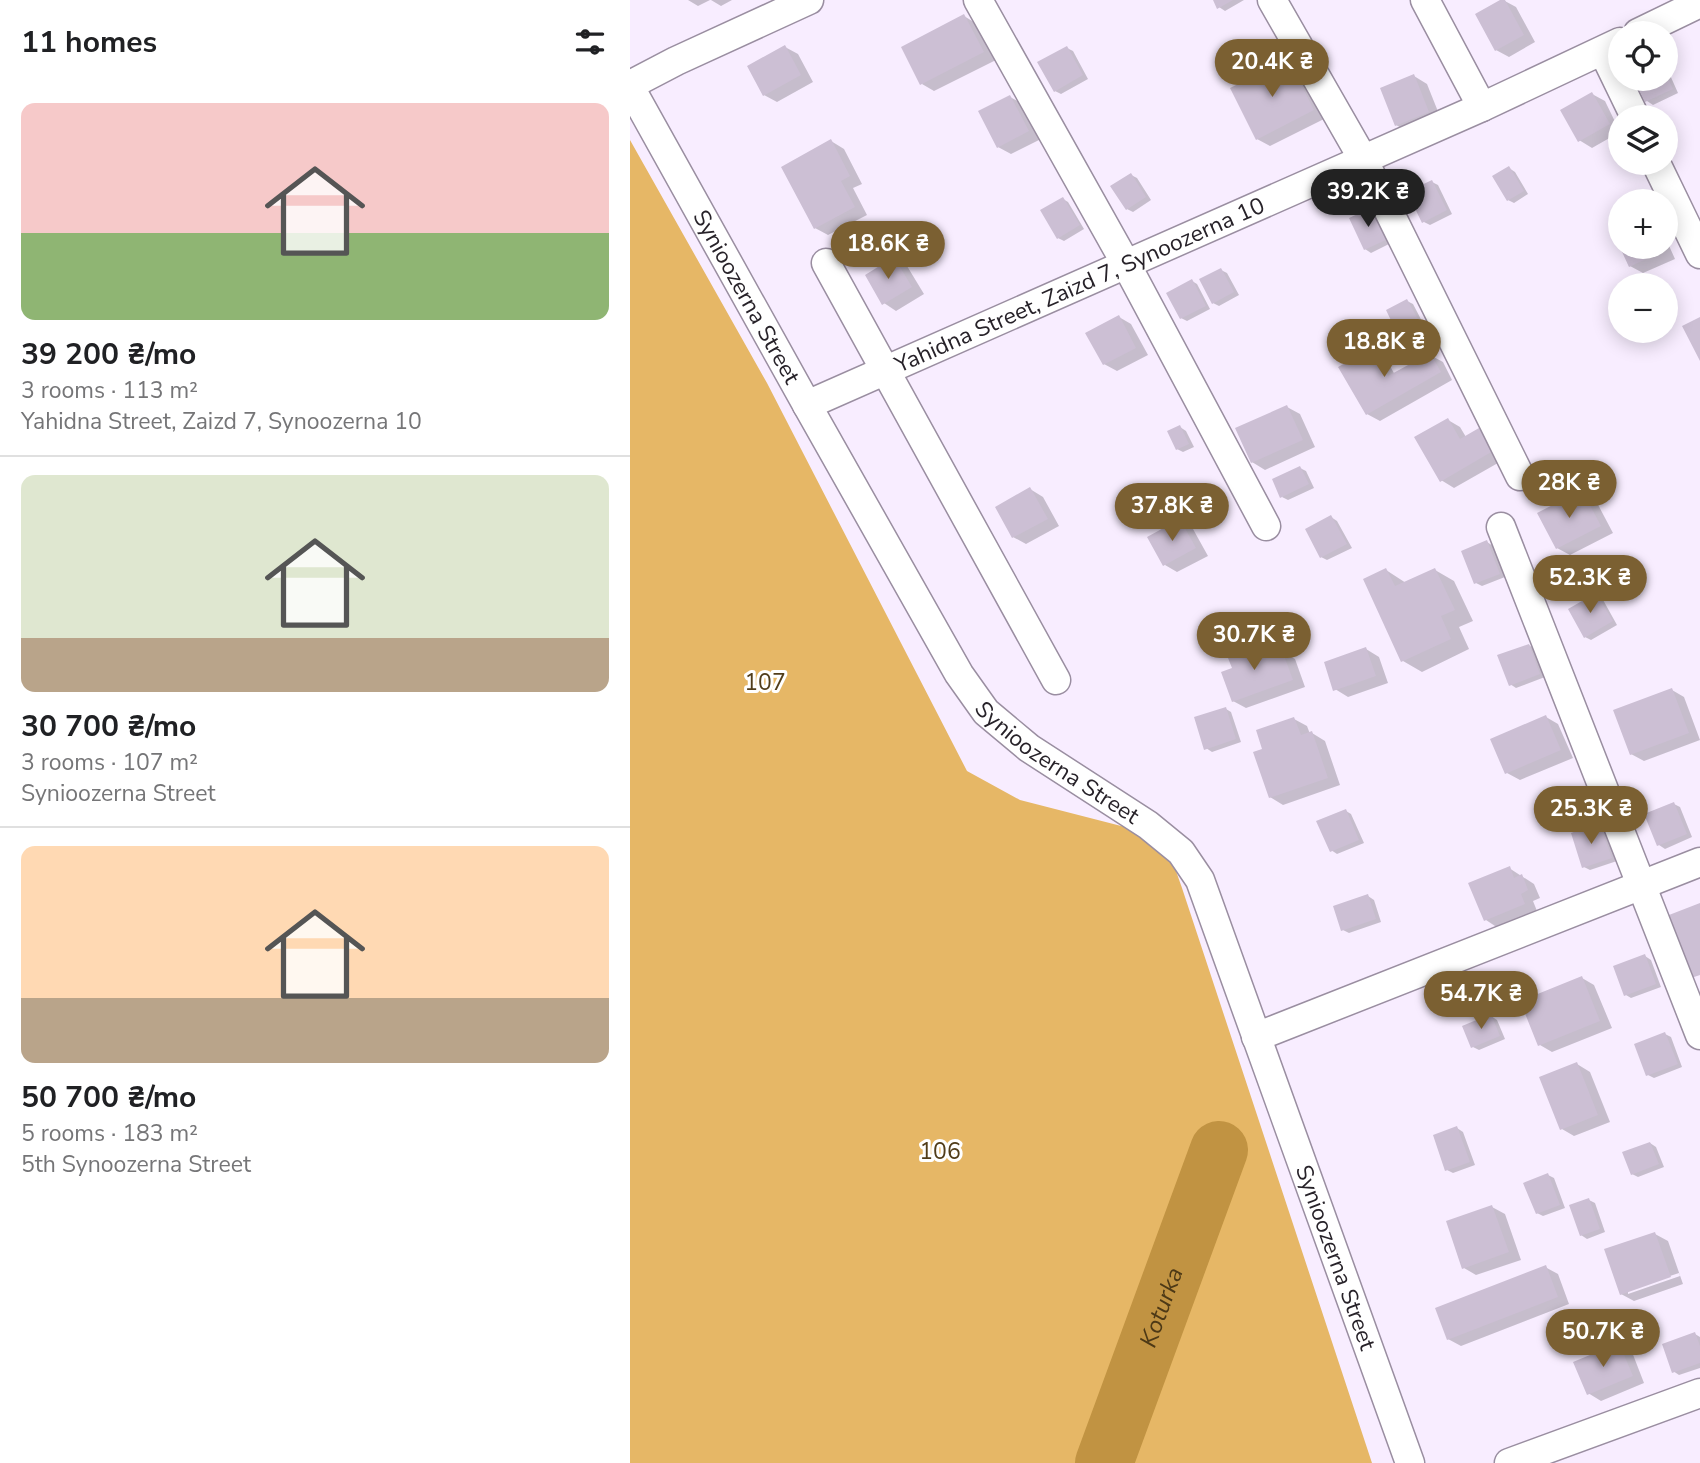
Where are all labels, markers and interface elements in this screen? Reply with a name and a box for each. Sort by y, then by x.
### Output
map controls [1608,21,1678,343]
button: locate [1608,21,1678,91]
text: 11 homes [21,22,157,63]
icon: filters [571,23,609,61]
pin: 20.4K ₴ [1207,40,1337,99]
text: 20.4K ₴ [1231,46,1313,77]
button: layers [1608,105,1678,175]
icon: home [252,148,378,274]
pin: 39.2K ₴ [1303,170,1433,229]
text: 39.2K ₴ [1327,176,1409,207]
button: + [1608,189,1678,259]
street label: Yahidna Street, Zaizd 7, Synoozerna 10 [889,190,1270,381]
street label: Synioozerna Street [685,204,808,390]
pin: 18.6K ₴ [823,222,953,281]
text: 18.6K ₴ [847,228,929,259]
button: − [1608,273,1678,343]
pin: 18.8K ₴ [1319,320,1449,379]
text: 18.8K ₴ [1343,326,1425,357]
text: 39 200 ₴/mo [21,334,196,375]
text: 3 rooms · 113 m² [21,375,198,406]
text: Yahidna Street, Zaizd 7, Synoozerna 10 [21,406,422,437]
pin: 28K ₴ [1520,461,1618,520]
text: 28K ₴ [1538,467,1600,498]
pin: 37.8K ₴ [1107,484,1237,543]
text: 37.8K ₴ [1131,490,1213,521]
icon: home [252,520,378,646]
pin: 52.3K ₴ [1525,556,1655,615]
text: 52.3K ₴ [1549,562,1631,593]
pin: 30.7K ₴ [1189,612,1319,672]
text: 30.7K ₴ [1213,619,1295,650]
park label: 107 [744,667,786,698]
street label: Synioozerna Street [967,695,1146,832]
text: 30 700 ₴/mo [21,706,196,747]
text: 3 rooms · 107 m² [21,747,198,778]
text: Synioozerna Street [21,778,215,809]
pin: 25.3K ₴ [1526,786,1656,846]
text: 25.3K ₴ [1550,793,1632,824]
icon: home [252,891,378,1017]
pin: 54.7K ₴ [1416,972,1546,1031]
text: 54.7K ₴ [1440,978,1522,1009]
text: 50 700 ₴/mo [21,1077,196,1118]
text: 5 rooms · 183 m² [21,1118,198,1149]
park label: 106 [919,1136,961,1167]
text: 5th Synoozerna Street [21,1149,251,1180]
street label: Synioozerna Street [1288,1161,1383,1355]
water label: Koturka [1132,1263,1191,1352]
pin: 50.7K ₴ [1538,1310,1668,1369]
text: 50.7K ₴ [1562,1316,1644,1347]

